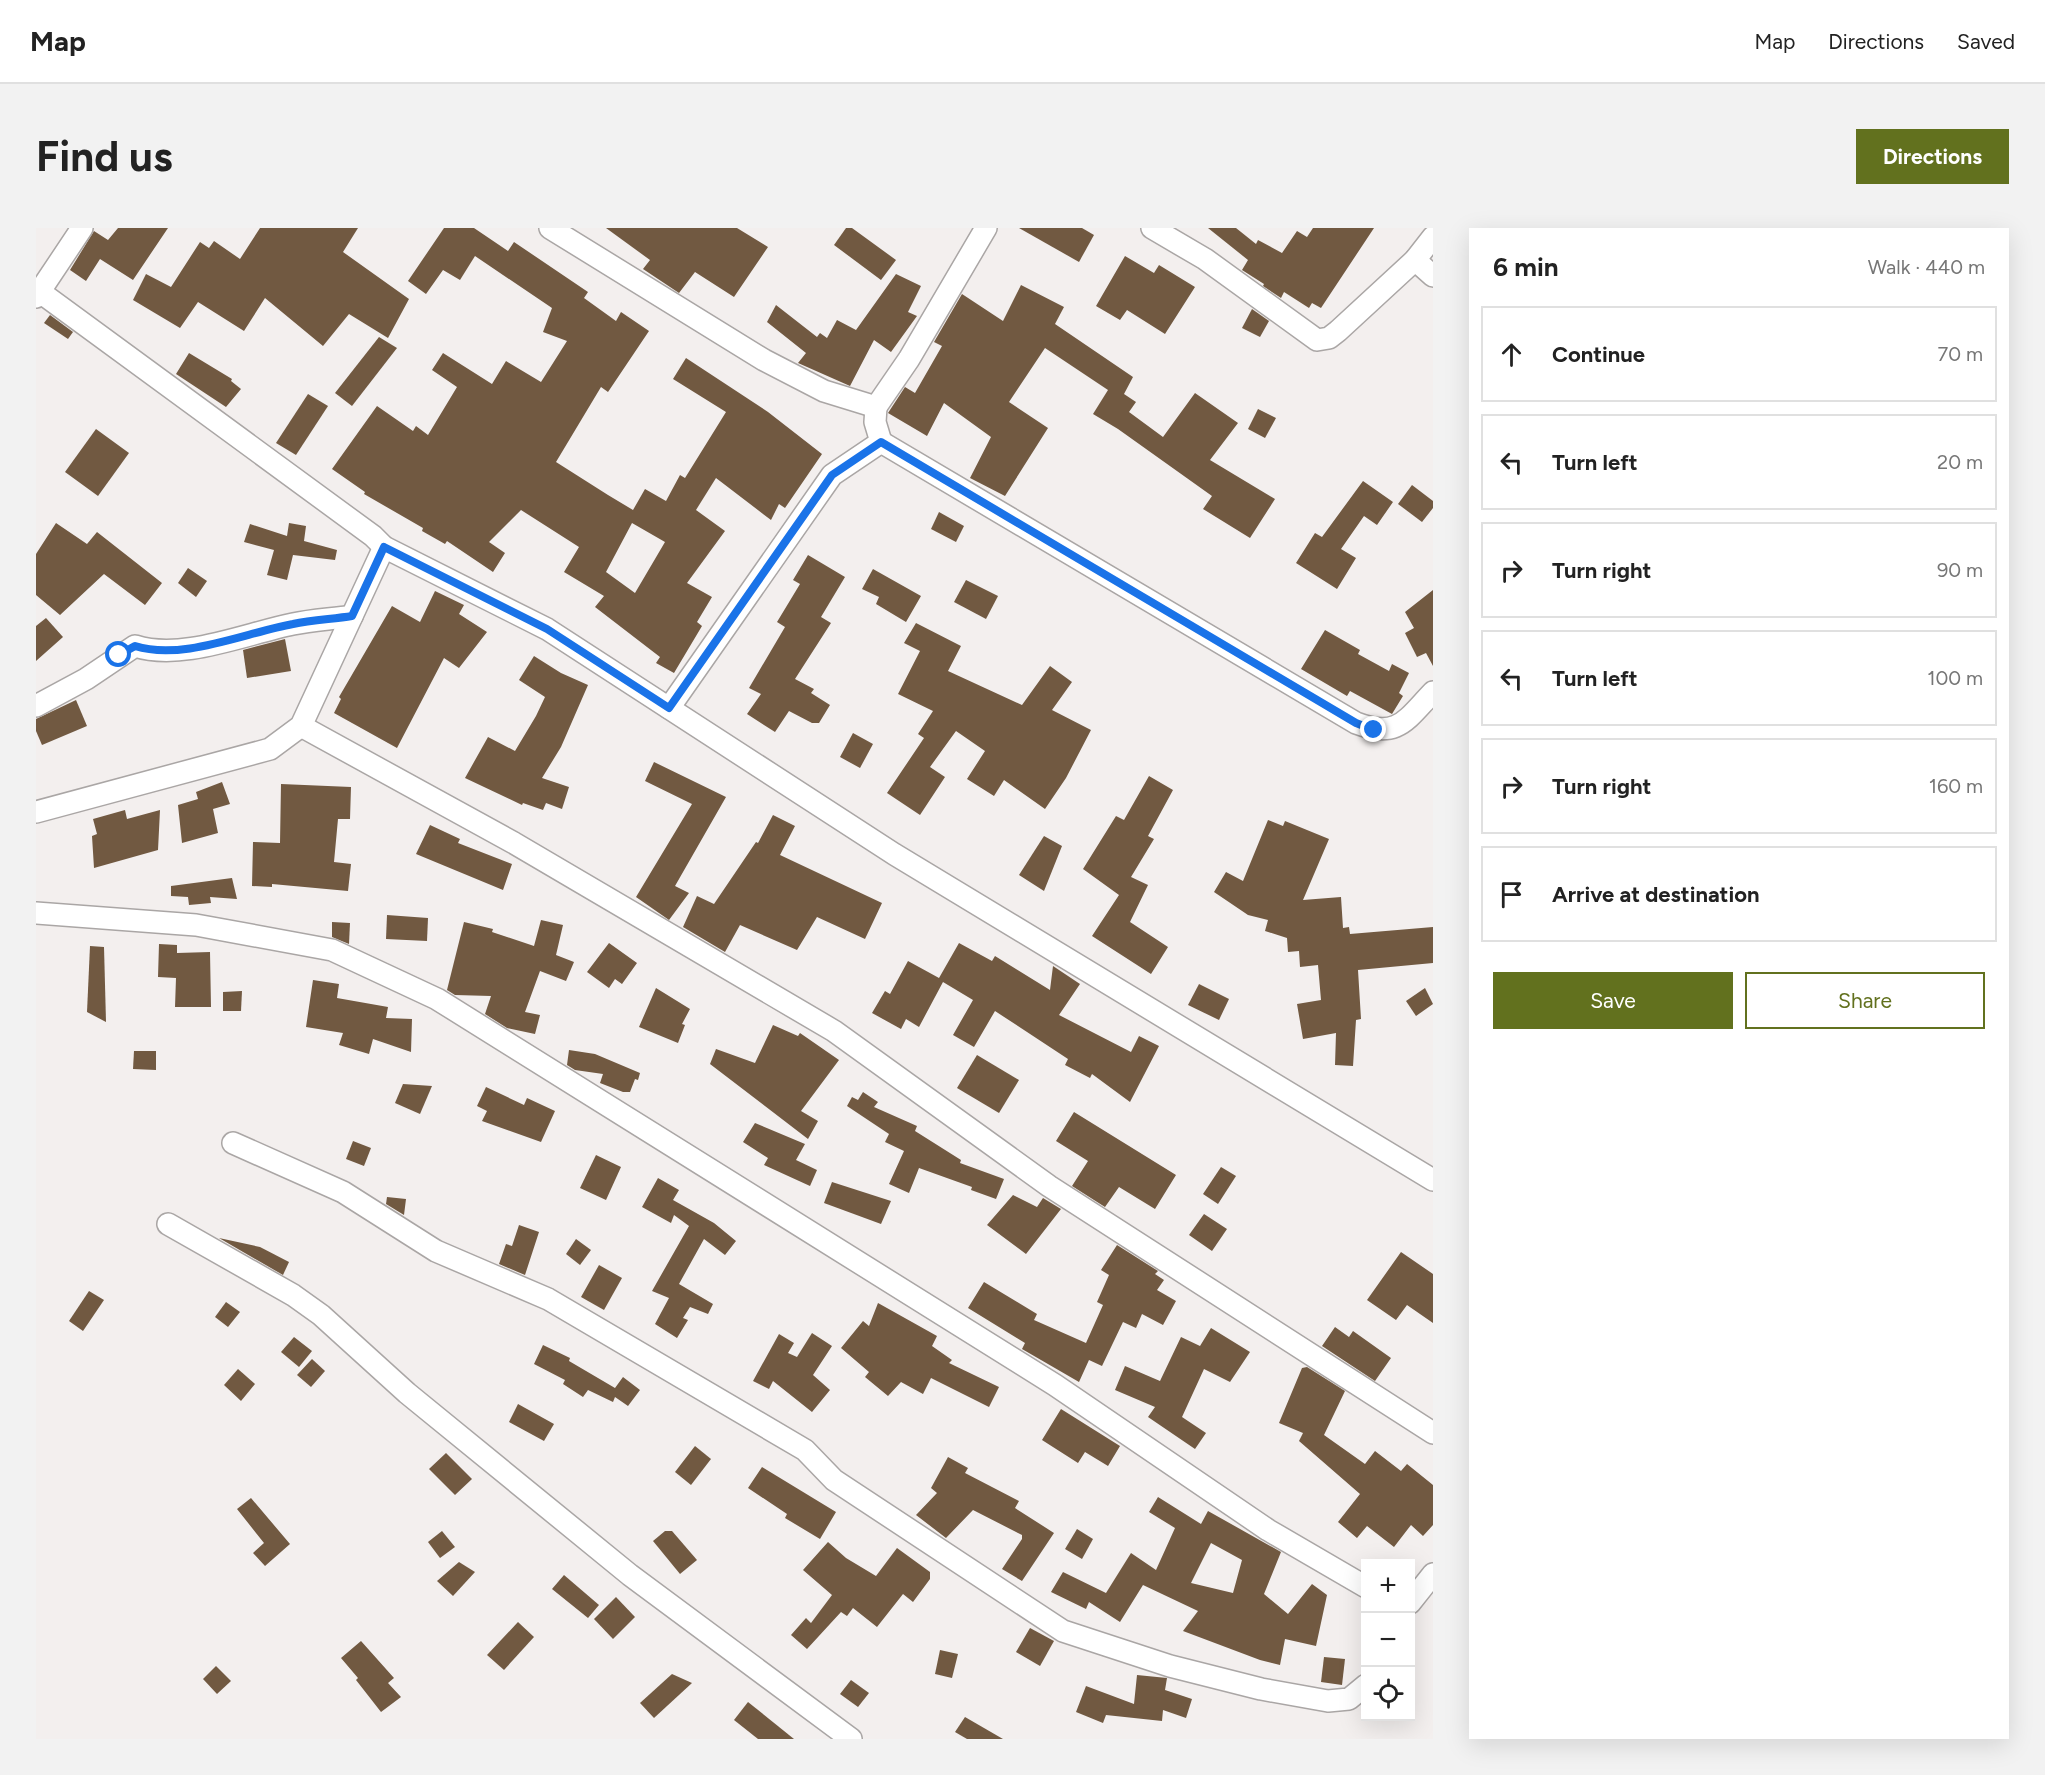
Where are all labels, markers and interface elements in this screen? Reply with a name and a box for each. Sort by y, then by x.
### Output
text: Map [30,24,86,58]
text: Map [1754,29,1795,54]
text: Directions [1828,29,1924,54]
text: Saved [1957,29,2015,54]
button: Directions [1856,129,2009,184]
text: Find us [36,131,173,182]
text: 6 min [1493,251,1559,283]
text: Walk · 440 m [1868,255,1985,279]
icon: ahead [1495,338,1528,371]
text: Continue [1552,341,1645,368]
text: 70 m [1937,342,1983,366]
icon: left [1495,446,1528,479]
text: Turn left [1552,449,1638,476]
text: 20 m [1937,450,1983,474]
icon: right [1495,554,1528,587]
text: Turn right [1552,557,1651,584]
text: 90 m [1937,558,1983,582]
route start [105,641,131,667]
icon: left [1495,662,1528,695]
text: Turn left [1552,665,1638,692]
text: 100 m [1927,666,1983,690]
route end [1360,716,1386,742]
icon: right [1495,770,1528,803]
text: Turn right [1552,773,1651,800]
text: 160 m [1929,774,1983,798]
icon: arrive [1495,878,1528,911]
text: Arrive at destination [1552,881,1760,908]
button: Save [1493,972,1733,1029]
button: Share [1745,972,1985,1029]
map controls [1361,1559,1415,1721]
button: + [1361,1559,1415,1613]
button: − [1361,1613,1415,1667]
button: locate [1361,1667,1415,1721]

